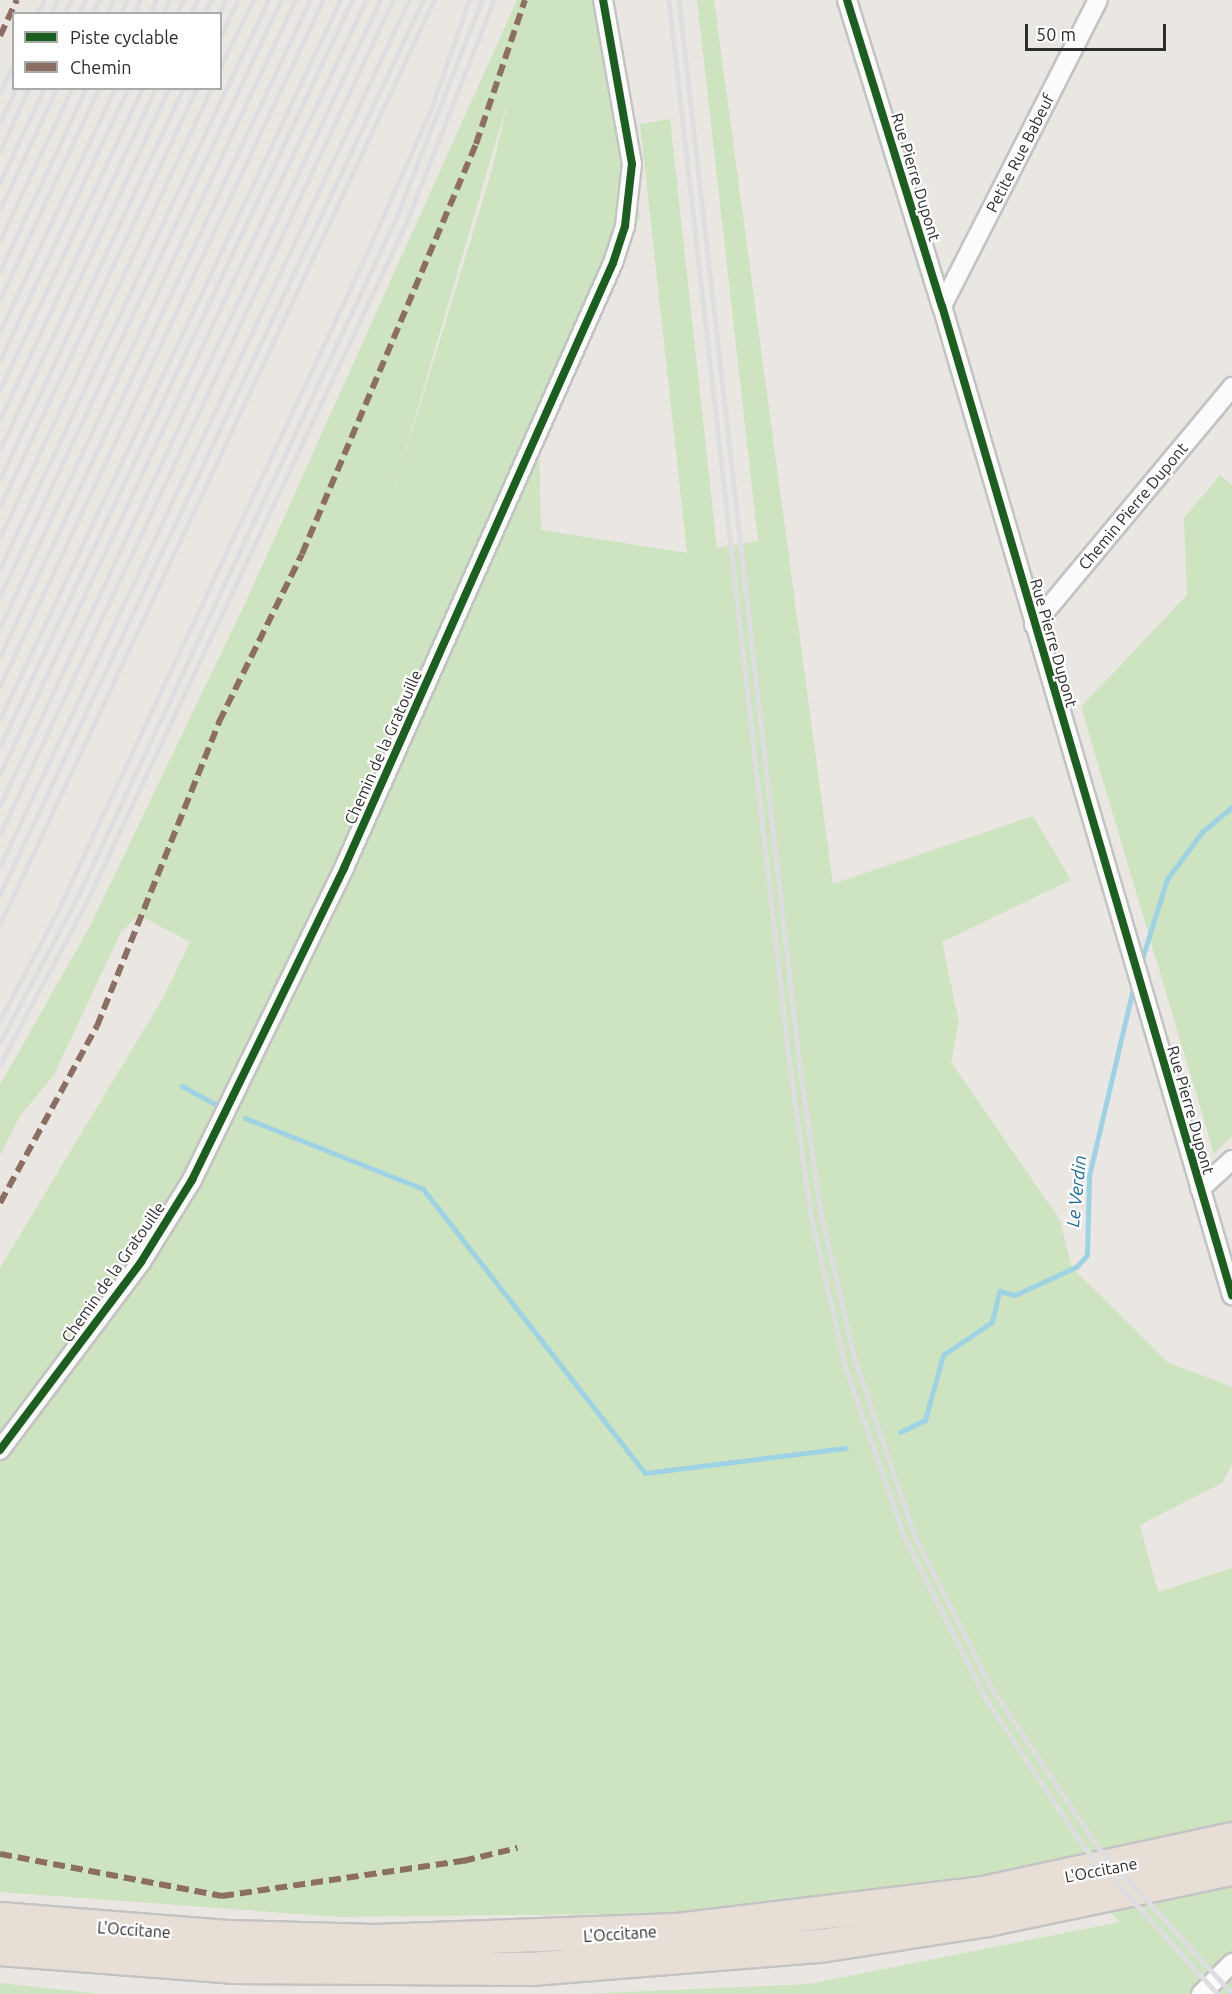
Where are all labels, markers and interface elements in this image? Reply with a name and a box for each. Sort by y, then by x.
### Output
legend [12,12,222,90]
scale bar [1028,12,1169,50]
text: 50 m [1036,24,1076,44]
text: Piste cyclable [70,27,179,47]
text: Chemin [70,57,131,77]
street label: Petite Rue Babeuf [982,91,1058,215]
street label: Rue Pierre Dupont [887,111,945,243]
street label: Chemin Pierre Dupont [1074,439,1192,573]
street label: Rue Pierre Dupont [1026,576,1082,710]
street label: Chemin de la Gratouille [340,667,426,827]
street label: Rue Pierre Dupont [1163,1043,1219,1177]
water label: Le Verdin [1061,1154,1091,1228]
street label: Chemin de la Gratouille [57,1198,169,1346]
street label: L'Occitane [1063,1854,1139,1886]
street label: L'Occitane [97,1918,171,1942]
street label: L'Occitane [583,1922,657,1946]

